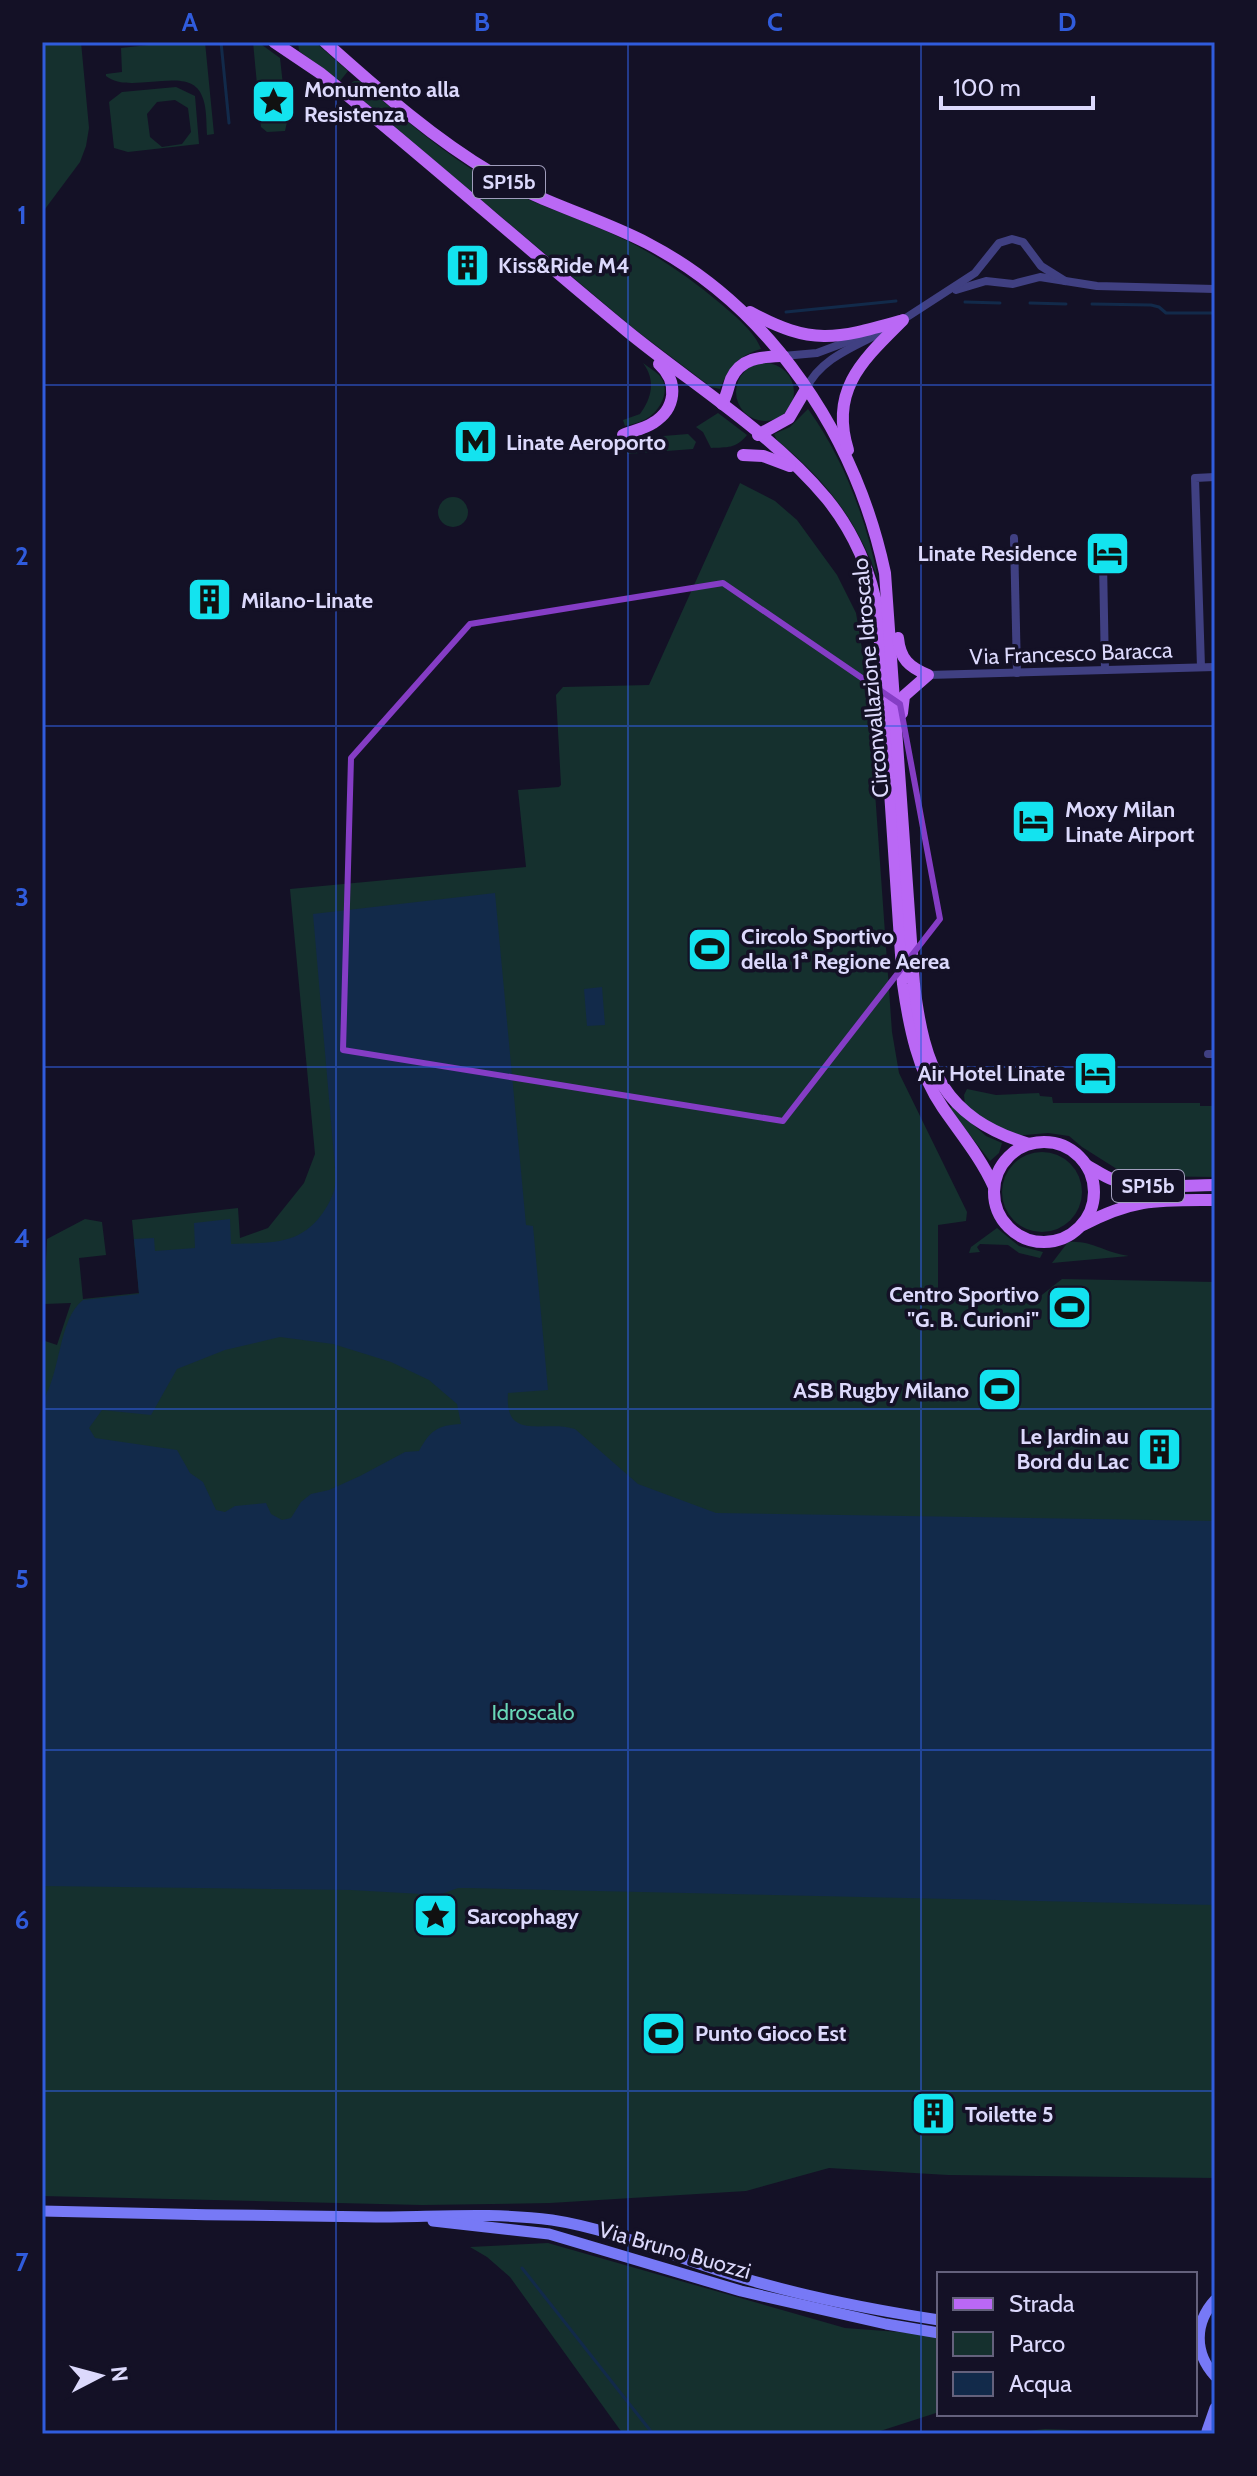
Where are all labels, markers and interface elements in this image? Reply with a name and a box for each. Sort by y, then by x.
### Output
text: A [182,6,199,38]
text: B [474,6,490,38]
text: C [767,6,783,38]
text: D [1058,6,1076,38]
scale bar [941,60,1093,110]
text: 100 m [953,73,1021,102]
place label: Monumento alla Resistenza [304,76,460,128]
place icon: Monumento alla Resistenza [249,78,297,126]
road number: SP15b [473,166,545,198]
text: 1 [17,199,27,231]
building icon: Kiss&Ride M4 [443,241,491,289]
place label: Kiss&Ride M4 [498,252,630,279]
metro station icon: Linate Aeroporto [451,418,499,466]
place label: Linate Aeroporto [506,429,666,456]
hotel icon: Linate Residence [1084,529,1132,577]
text: 2 [15,540,29,572]
place label: Linate Residence [917,540,1077,567]
street label: Circonvallazione Idroscalo [847,557,894,799]
building icon: Milano-Linate [186,576,234,624]
place label: Milano-Linate [241,587,373,614]
street label: Via Francesco Baracca [969,636,1173,671]
place label: Moxy Milan Linate Airport [1065,796,1195,848]
hotel icon: Moxy Milan Linate Airport [1010,798,1058,846]
text: 3 [15,881,29,913]
place label: Circolo Sportivo della 1ª Regione Aerea [741,923,950,975]
sports icon: Circolo Sportivo della 1ª Regione Aerea [686,925,734,973]
hotel icon: Air Hotel Linate [1072,1049,1120,1097]
place label: Air Hotel Linate [918,1060,1065,1087]
road number: SP15b [1112,1170,1184,1202]
text: 4 [14,1222,30,1254]
place label: Centro Sportivo "G. B. Curioni" [889,1281,1039,1333]
sports icon: Centro Sportivo "G. B. Curioni" [1046,1283,1094,1331]
sports icon: ASB Rugby Milano [976,1366,1024,1414]
place label: ASB Rugby Milano [793,1377,969,1404]
place label: Le Jardin au Bord du Lac [1016,1423,1129,1475]
building icon: Le Jardin au Bord du Lac [1136,1425,1184,1473]
text: 5 [15,1563,29,1595]
park label: Idroscalo [491,1699,575,1726]
place icon: Sarcophagy [412,1892,460,1940]
place label: Sarcophagy [467,1903,579,1930]
text: 6 [15,1904,29,1936]
sports icon: Punto Gioco Est [640,2009,688,2057]
place label: Punto Gioco Est [695,2020,847,2047]
building icon: Toilette 5 [910,2090,958,2138]
place label: Toilette 5 [965,2101,1054,2128]
street label: Via Bruno Buozzi [596,2216,754,2285]
text: 7 [15,2246,29,2278]
legend [937,2272,1197,2416]
text: Strada [1009,2289,1075,2318]
text: Parco [1009,2329,1065,2358]
north arrow [60,2336,140,2416]
text: N [105,2365,134,2383]
text: Acqua [1009,2369,1072,2398]

